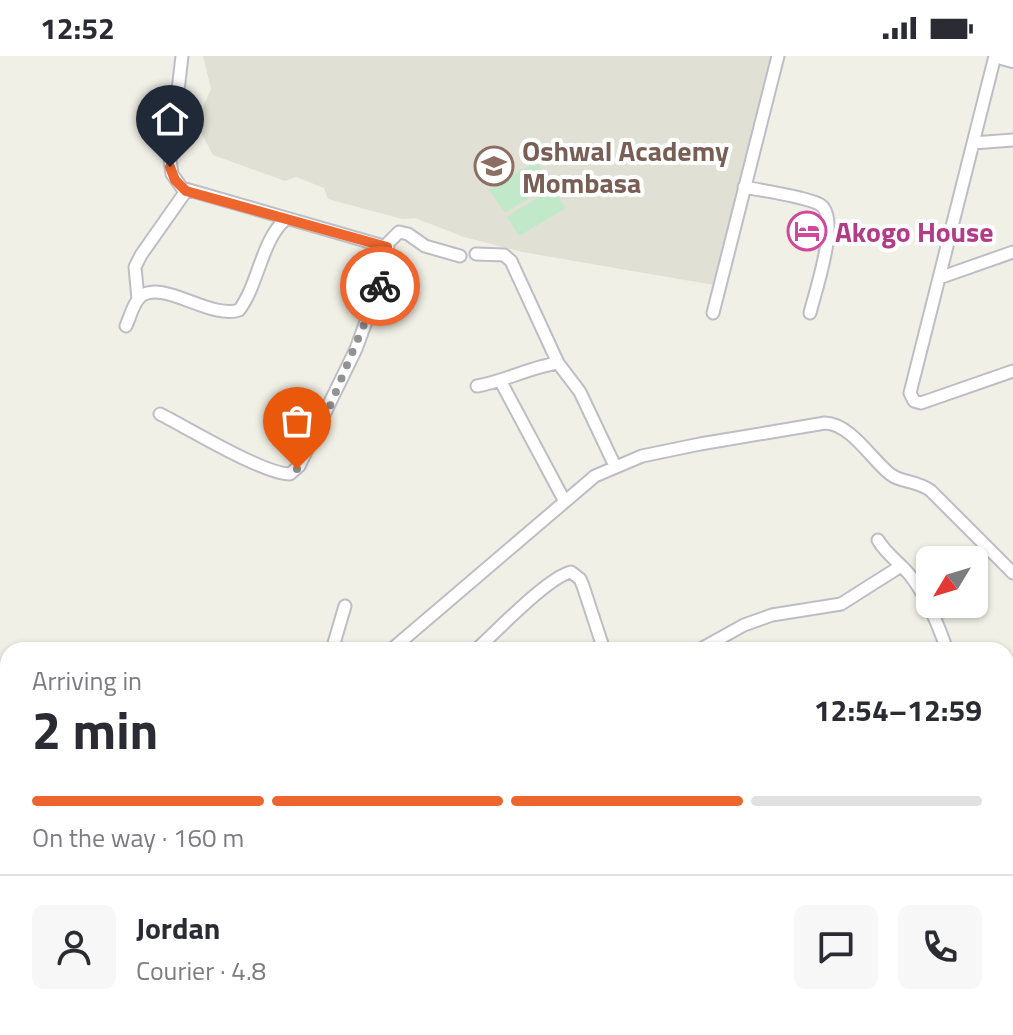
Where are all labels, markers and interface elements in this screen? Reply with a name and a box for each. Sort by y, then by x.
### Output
text: 12:52 [40,5,115,51]
pin [136,85,204,167]
icon: home [148,97,192,141]
place label: Oshwal Academy Mombasa [522,129,729,204]
school or university icon: Oshwal Academy Mombasa [473,145,515,187]
hotel icon: Akogo House [786,210,828,252]
place label: Akogo House [835,210,994,253]
courier [340,246,420,326]
icon: bike [358,264,402,308]
pin [263,387,331,469]
icon: bag [275,399,319,443]
north arrow [916,546,988,618]
map controls [916,546,988,618]
text: Arriving in [32,661,142,700]
text: 12:54–12:59 [814,687,982,733]
text: 2 min [32,690,158,769]
text: On the way · 160 m [32,818,244,857]
button: person [32,905,116,989]
text: Jordan [136,905,220,951]
button: chat [794,905,878,989]
button: phone [898,905,982,989]
text: Courier · 4.8 [136,951,266,990]

